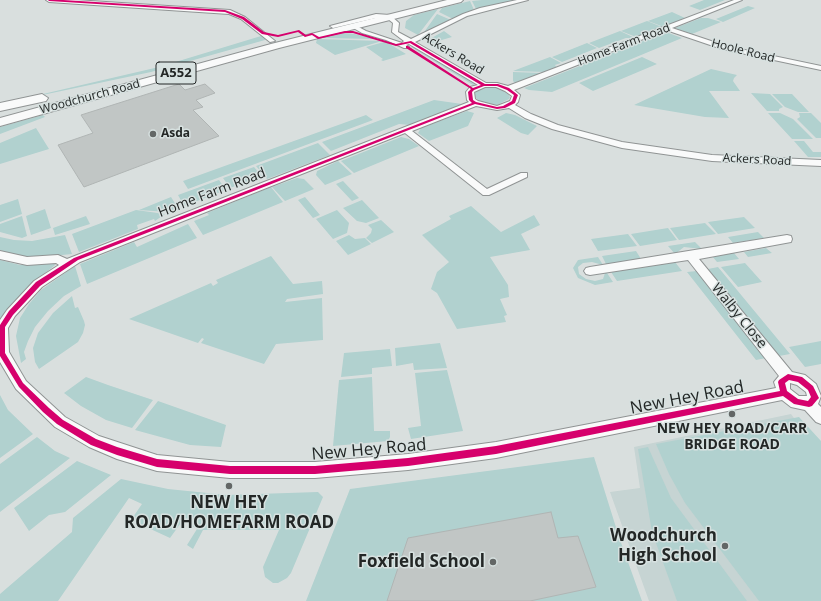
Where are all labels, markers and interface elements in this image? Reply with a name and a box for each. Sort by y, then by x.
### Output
street label: Home Farm Road [576,21,672,69]
street label: Ackers Road [420,30,486,78]
street label: Hoole Road [710,36,776,66]
road number: A552 [156,62,196,84]
street label: Woodchurch Road [38,77,142,117]
place label: Asda [161,127,190,141]
marker: Asda [148,129,158,139]
street label: Ackers Road [722,151,792,169]
street label: Home Farm Road [156,165,268,221]
street label: Walby Close [708,280,770,352]
street label: New Hey Road [628,377,746,419]
marker: NEW HEY ROAD/CARR BRIDGE ROAD [727,409,737,419]
place label: NEW HEY ROAD/CARR BRIDGE ROAD [657,421,807,454]
street label: New Hey Road [311,435,427,465]
marker: NEW HEY ROAD/HOMEFARM ROAD [224,481,234,491]
place label: NEW HEY ROAD/HOMEFARM ROAD [124,493,334,533]
place label: Woodchurch High School [610,526,717,566]
marker: Woodchurch High School [720,541,730,551]
place label: Foxfield School [358,552,485,572]
marker: Foxfield School [488,557,498,567]

